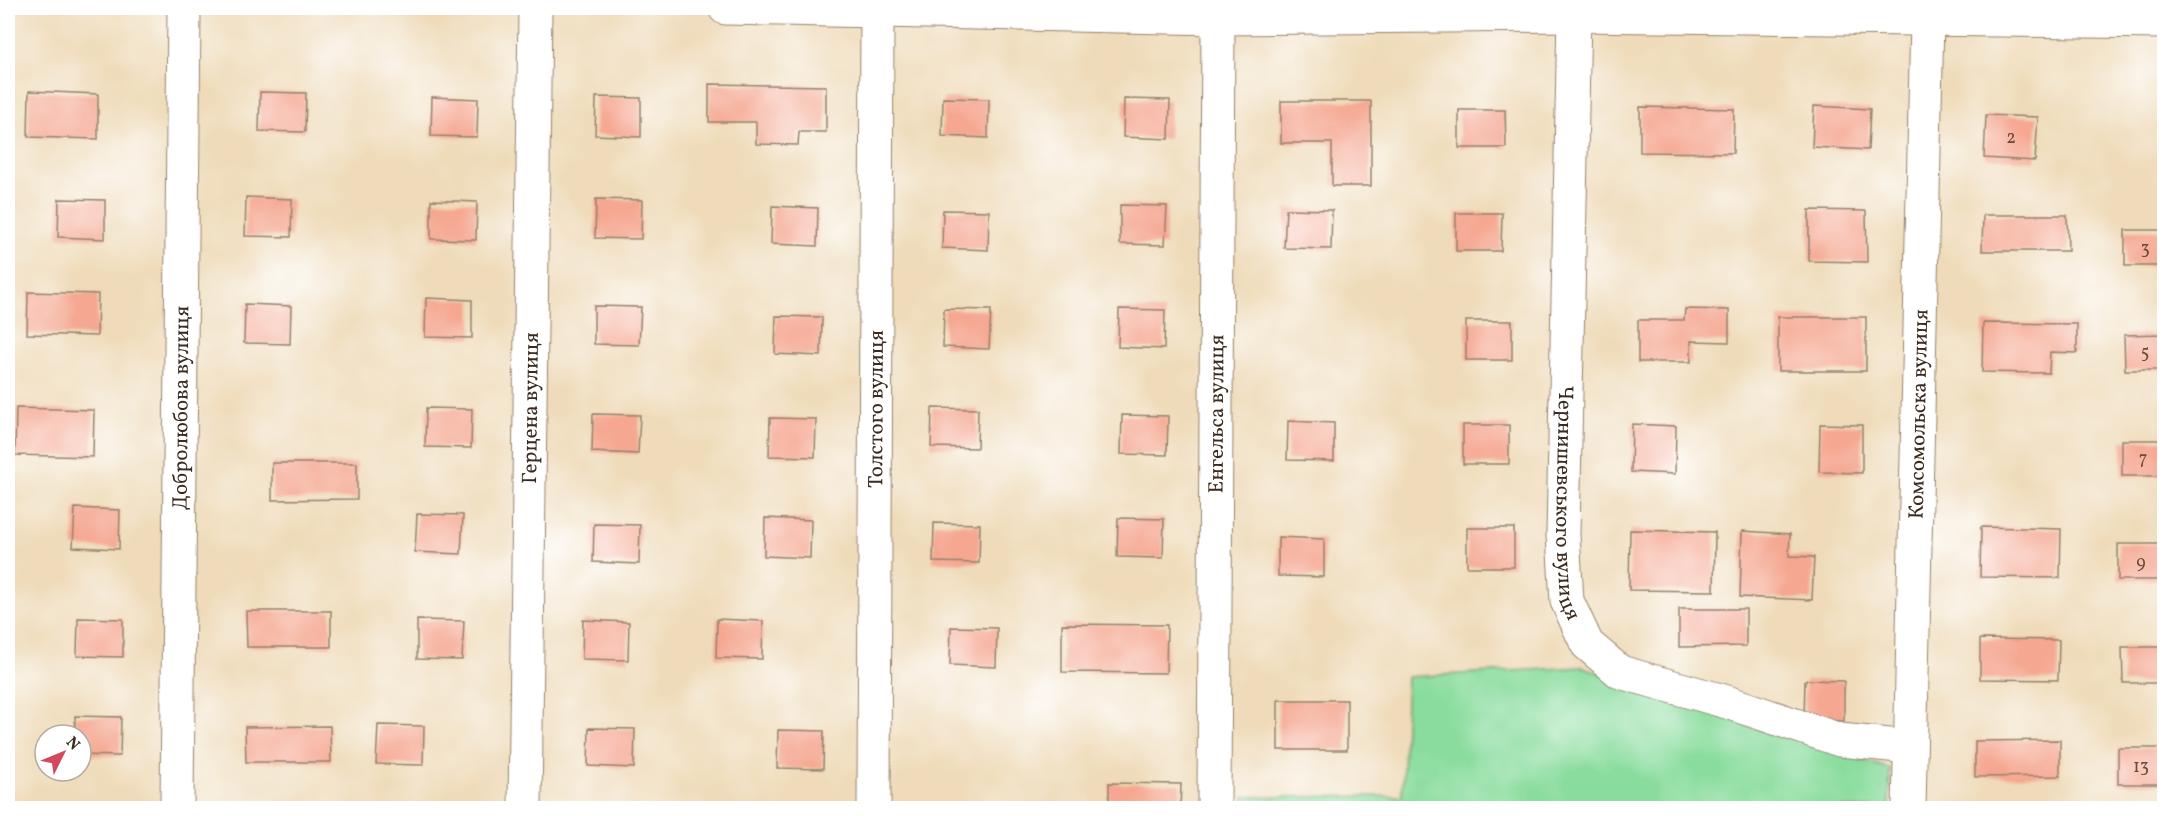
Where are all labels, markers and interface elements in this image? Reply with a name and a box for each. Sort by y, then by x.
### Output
house number: 2 [2006,126,2016,151]
house number: 3 [2140,237,2150,262]
street label: Добролюбова вулиця [167,306,197,510]
street label: Комсомольска вулиця [1903,309,1936,520]
street label: Толстого вулиця [862,330,892,488]
street label: Герцена вулиця [516,332,547,484]
street label: Енгельса вулиця [1203,334,1232,494]
house number: 5 [2141,341,2149,366]
street label: Чернишевського вулиця [1547,385,1587,625]
house number: 7 [2139,447,2147,472]
house number: 9 [2136,551,2146,576]
north arrow [33,723,93,783]
text: N [60,732,85,756]
house number: 13 [2133,755,2149,780]

